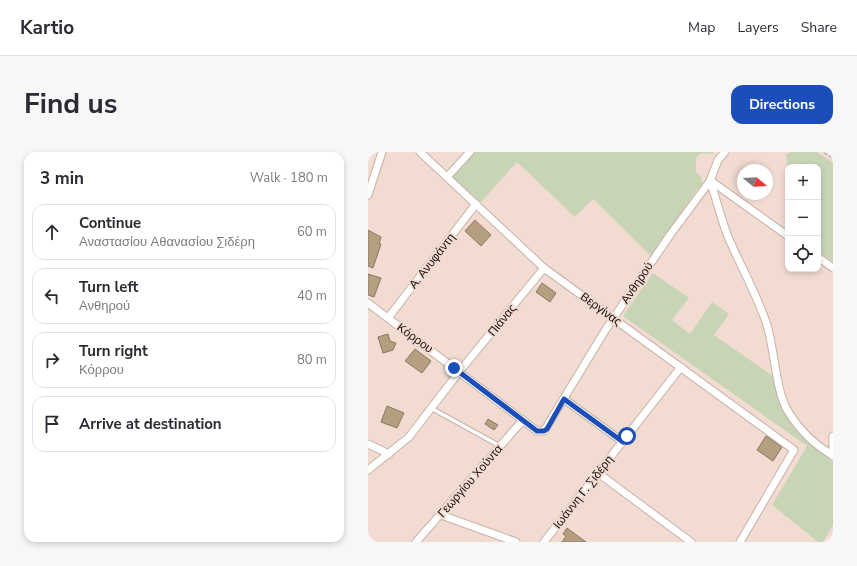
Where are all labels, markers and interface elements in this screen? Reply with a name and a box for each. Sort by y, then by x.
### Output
text: Kartio [20,15,74,41]
text: Map [688,18,715,37]
text: Layers [737,18,779,37]
text: Share [801,18,837,37]
text: Find us [24,85,118,123]
button: Directions [731,85,833,124]
north arrow [737,164,773,200]
map controls [785,164,821,272]
button: + [785,164,821,200]
text: 3 min [40,167,84,190]
text: Walk · 180 m [250,169,328,187]
button: − [785,200,821,236]
text: Continue [79,213,141,233]
icon: ahead [41,221,63,243]
text: 60 m [297,223,327,241]
street label: Α. Ανυφάντη [405,230,459,292]
text: Αναστασίου Αθανασίου Σιδέρη [79,233,255,251]
button: locate [785,236,821,272]
street label: Ανθηρού [617,259,657,307]
text: Turn left [79,277,138,297]
icon: left [41,285,63,307]
text: 40 m [297,287,327,305]
street label: Βεργίνας [577,289,625,330]
text: Ανθηρού [79,297,130,315]
street label: Πιάνας [484,300,520,339]
street label: Κόρρου [394,319,436,357]
text: Turn right [79,341,148,361]
icon: right [41,349,63,371]
text: 80 m [297,351,327,369]
route end [445,359,463,377]
text: Κόρρου [79,361,124,379]
icon: arrive [41,413,63,435]
text: Arrive at destination [79,414,222,434]
route start [618,427,636,445]
street label: Γεωργίου Χούντα [434,441,506,521]
street label: Ιωάννη Γ. Σιδέρη [549,452,617,532]

